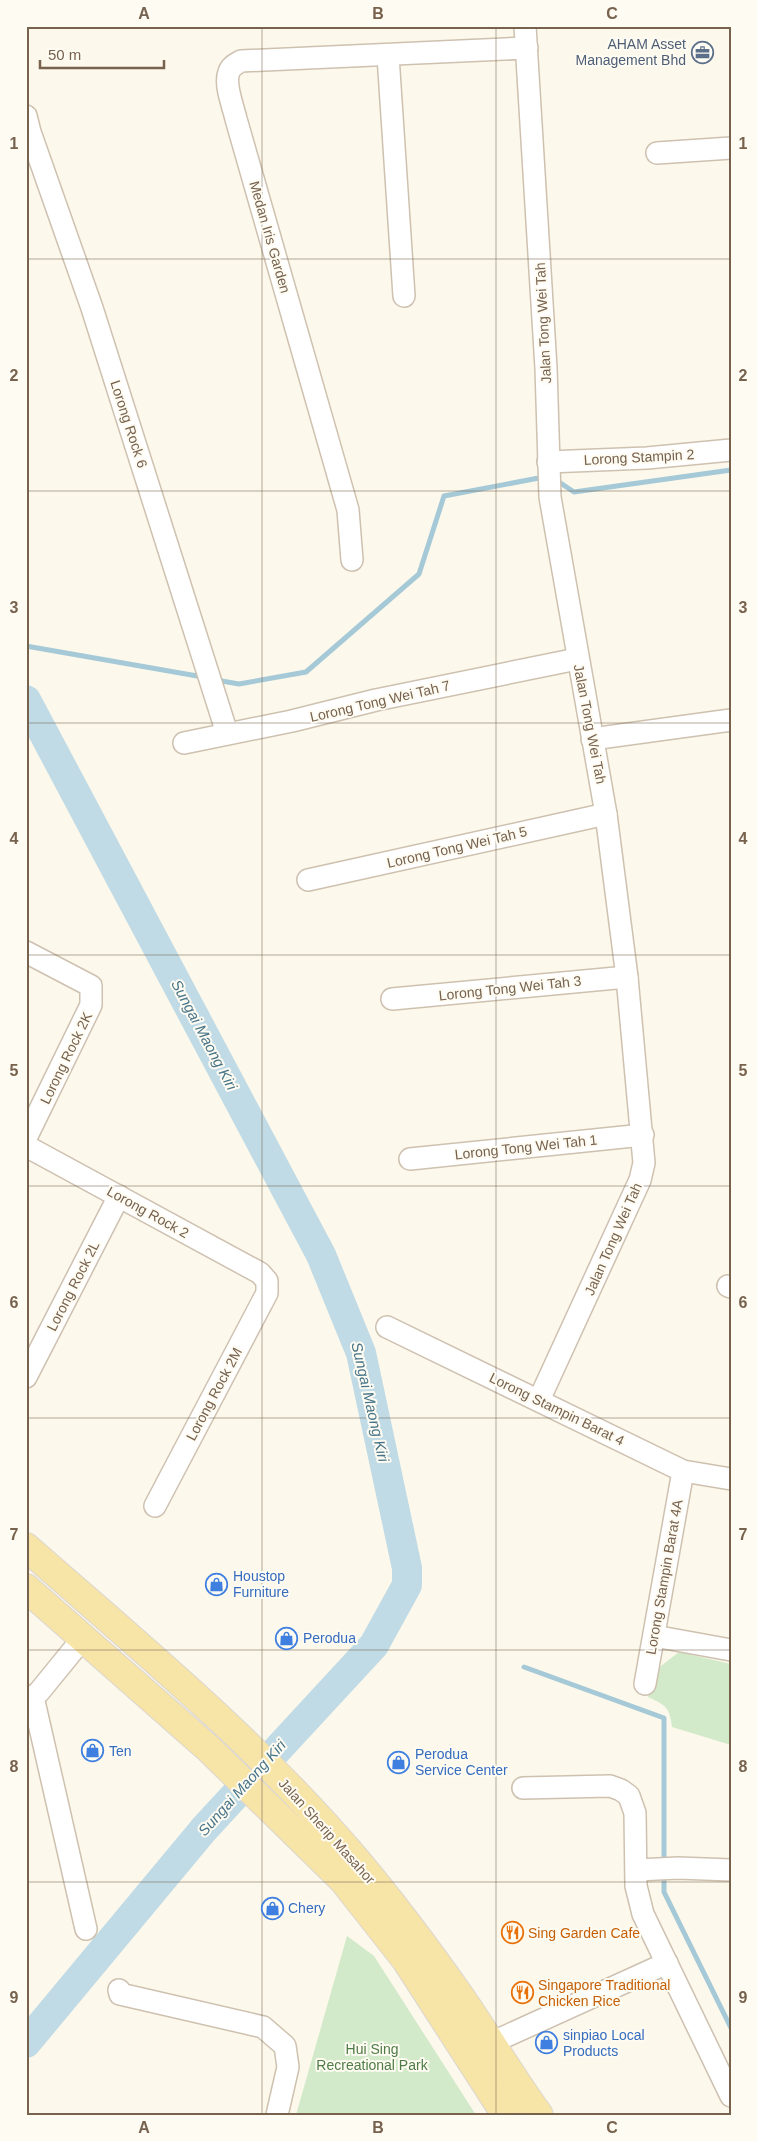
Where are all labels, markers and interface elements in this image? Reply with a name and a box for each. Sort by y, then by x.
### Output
text: A [138,5,150,22]
text: B [372,5,384,22]
text: C [606,5,618,22]
place label: AHAM Asset Management Bhd [575,36,686,68]
scale bar [40,38,164,70]
office icon: AHAM Asset Management Bhd [690,40,714,64]
text: 50 m [48,46,81,63]
text: 1 [10,135,19,152]
text: 1 [739,135,748,152]
street label: Medan Iris Garden [246,179,294,295]
street label: Jalan Tong Wei Tah [532,262,554,384]
text: 2 [10,367,19,384]
text: 2 [739,367,748,384]
street label: Lorong Rock 6 [107,378,151,470]
street label: Lorong Stampin 2 [583,446,695,468]
text: 3 [10,599,19,616]
text: 3 [739,599,748,616]
street label: Jalan Tong Wei Tah [571,663,609,785]
street label: Lorong Tong Wei Tah 7 [308,677,452,725]
street label: Lorong Tong Wei Tah 5 [385,823,529,871]
text: 4 [10,830,19,847]
text: 4 [739,830,748,847]
street label: Lorong Tong Wei Tah 3 [438,973,582,1003]
water label: Sungai Maong Kiri [168,977,241,1093]
street label: Lorong Rock 2K [37,1009,95,1107]
text: 5 [10,1062,19,1079]
text: 5 [739,1062,748,1079]
street label: Lorong Tong Wei Tah 1 [454,1132,598,1162]
street label: Jalan Tong Wei Tah [581,1180,645,1298]
street label: Lorong Rock 2 [104,1183,192,1241]
street label: Lorong Rock 2L [43,1238,103,1334]
text: 6 [10,1294,19,1311]
text: 6 [739,1294,748,1311]
water label: Sungai Maong Kiri [348,1340,393,1464]
street label: Lorong Rock 2M [183,1345,245,1443]
street label: Lorong Stampin Barat 4 [487,1369,627,1449]
street label: Lorong Stampin Barat 4A [642,1498,686,1656]
text: 7 [10,1526,19,1543]
text: 7 [739,1526,748,1543]
place label: Houstop Furniture [233,1568,289,1600]
shop icon: Houstop Furniture [205,1572,229,1596]
shop icon: Perodua [275,1626,299,1650]
place label: Perodua [303,1630,356,1646]
water label: Sungai Maong Kiri [194,1736,289,1839]
shop icon: Ten [81,1739,105,1763]
place label: Ten [109,1743,132,1759]
place label: Perodua Service Center [415,1746,508,1778]
shop icon: Perodua Service Center [387,1750,411,1774]
text: 8 [10,1758,19,1775]
text: 8 [739,1758,748,1775]
street label: Jalan Sherip Masahor [275,1775,379,1887]
shop icon: Chery [260,1896,284,1920]
place label: Chery [288,1900,325,1916]
restaurant icon: Sing Garden Cafe [500,1921,524,1945]
place label: Sing Garden Cafe [528,1925,640,1941]
place label: Singapore Traditional Chicken Rice [538,1977,670,2009]
restaurant icon: Singapore Traditional Chicken Rice [510,1981,534,2005]
text: 9 [10,1989,19,2006]
text: 9 [739,1989,748,2006]
place label: sinpiao Local Products [563,2027,645,2059]
shop icon: sinpiao Local Products [535,2031,559,2055]
park label: Hui Sing Recreational Park [316,2041,429,2073]
text: A [138,2119,150,2136]
text: B [372,2119,384,2136]
text: C [606,2119,618,2136]

